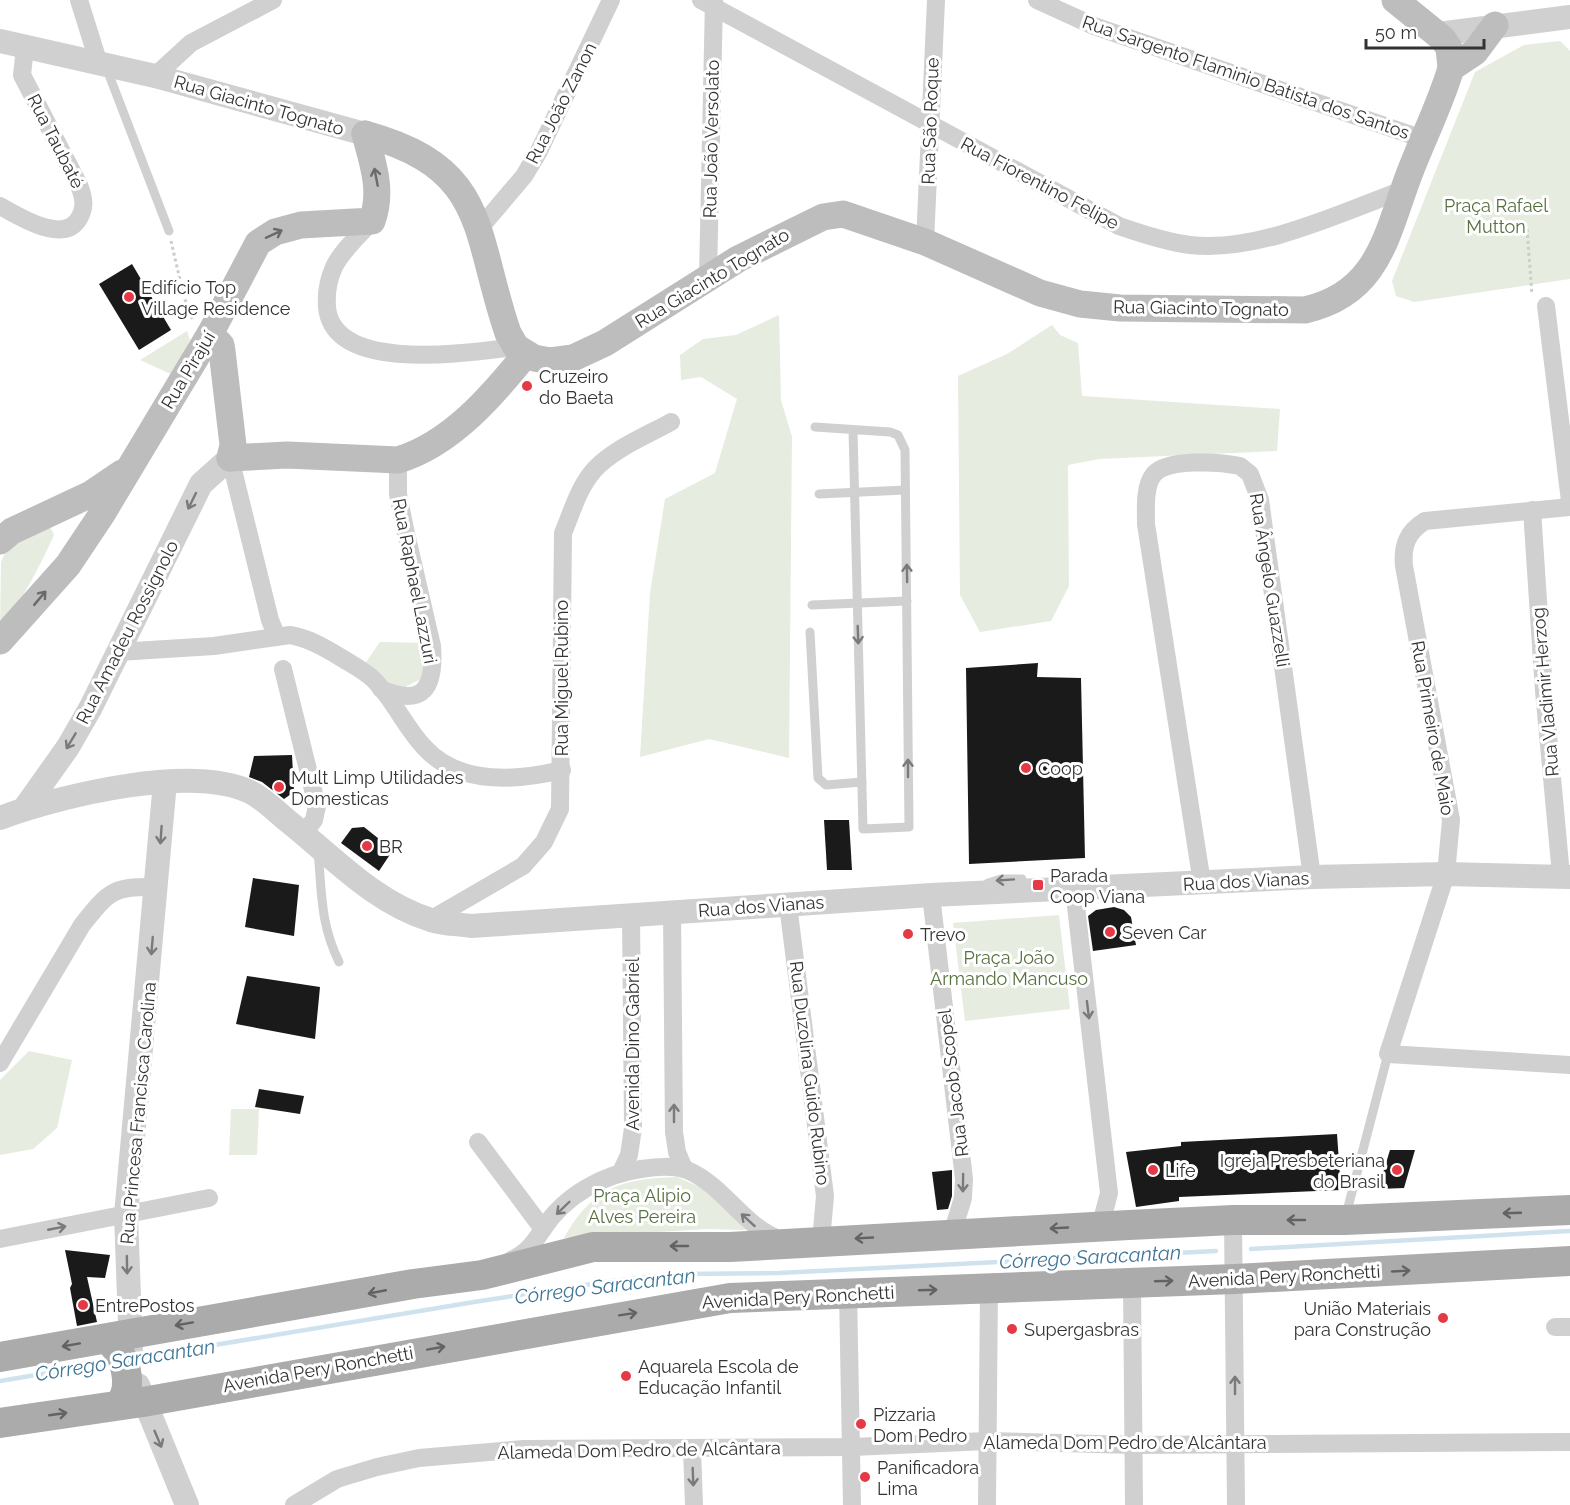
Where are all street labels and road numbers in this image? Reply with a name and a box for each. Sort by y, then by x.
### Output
street label: Rua Sargento Flaminio Batista dos Santos [1080,11,1413,143]
street label: Rua João Zanon [521,39,601,167]
street label: Rua São Roque [917,57,943,185]
street label: Rua João Versolato [699,59,723,218]
street label: Rua Giacinto Tognato [172,71,347,139]
street label: Rua Taubaté [23,90,89,192]
street label: Rua Fiorentino Felipe [957,132,1123,234]
street label: Rua Giacinto Tognato [631,224,793,332]
street label: Rua Giacinto Tognato [1113,296,1289,320]
street label: Rua Pirajuí [157,327,219,413]
street label: Rua Ângelo Guazzelli [1246,491,1295,669]
street label: Rua Raphael Lazzuri [389,497,441,665]
street label: Rua Amadeu Rossignolo [72,536,183,727]
street label: Rua Miguel Rubino [551,600,572,756]
street label: Rua Vladimir Herzog [1527,607,1563,777]
street label: Rua Primeiro de Maio [1407,639,1459,817]
street label: Rua dos Vianas [1182,867,1310,895]
street label: Rua dos Vianas [697,891,825,921]
street label: Avenida Dino Gabriel [622,957,643,1131]
street label: Rua Duzolina Guido Rubino [786,960,834,1187]
street label: Rua Princesa Francisca Carolina [116,981,160,1245]
street label: Rua Jacob Scopel [934,1008,972,1158]
street label: Avenida Pery Ronchetti [1187,1260,1381,1292]
street label: Avenida Pery Ronchetti [701,1281,895,1313]
street label: Avenida Pery Ronchetti [221,1342,415,1396]
street label: Alameda Dom Pedro de Alcântara [983,1432,1267,1453]
street label: Alameda Dom Pedro de Alcântara [497,1437,781,1463]

